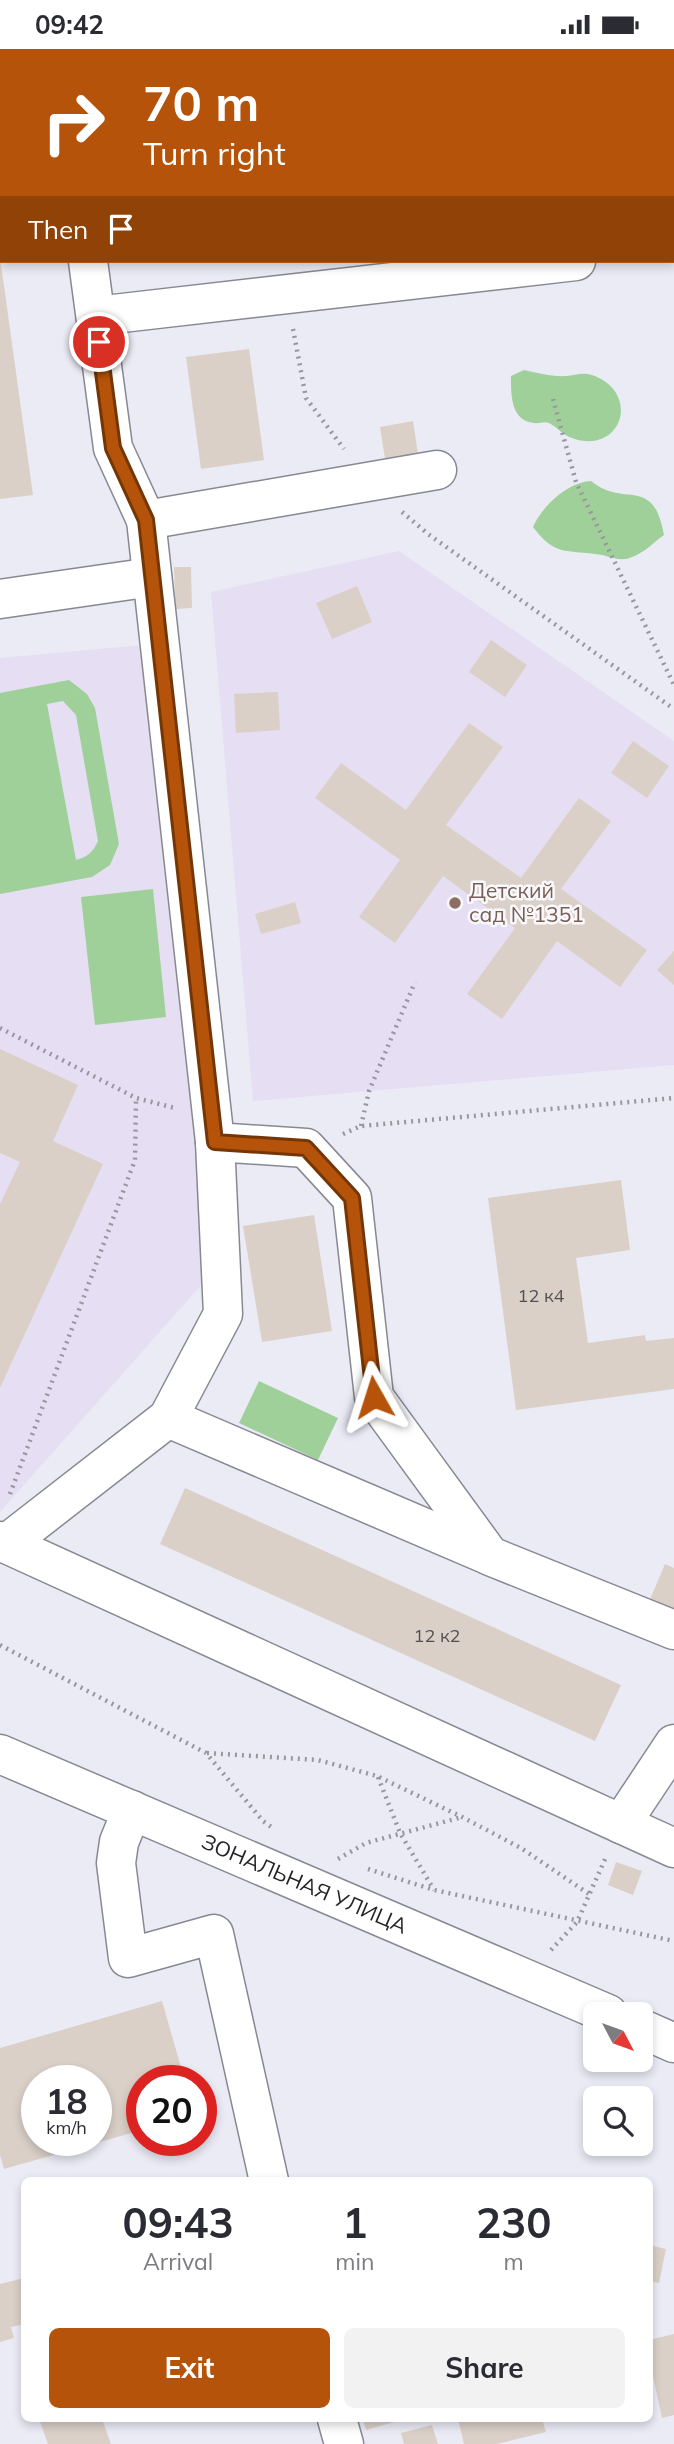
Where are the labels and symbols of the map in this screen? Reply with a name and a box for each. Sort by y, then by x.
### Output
pin [69,312,129,372]
place label: Детский сад №1351 [469,877,584,927]
marker: Детский сад №1351 [447,895,463,911]
house number: 12 к4 [518,1284,565,1307]
position arrow [337,1360,411,1434]
house number: 12 к2 [414,1624,460,1647]
street label: ЗОНАЛЬНАЯ УЛИЦА [198,1828,412,1939]
north arrow [583,2002,653,2072]
speed limit sign: 20 [126,2065,217,2156]

